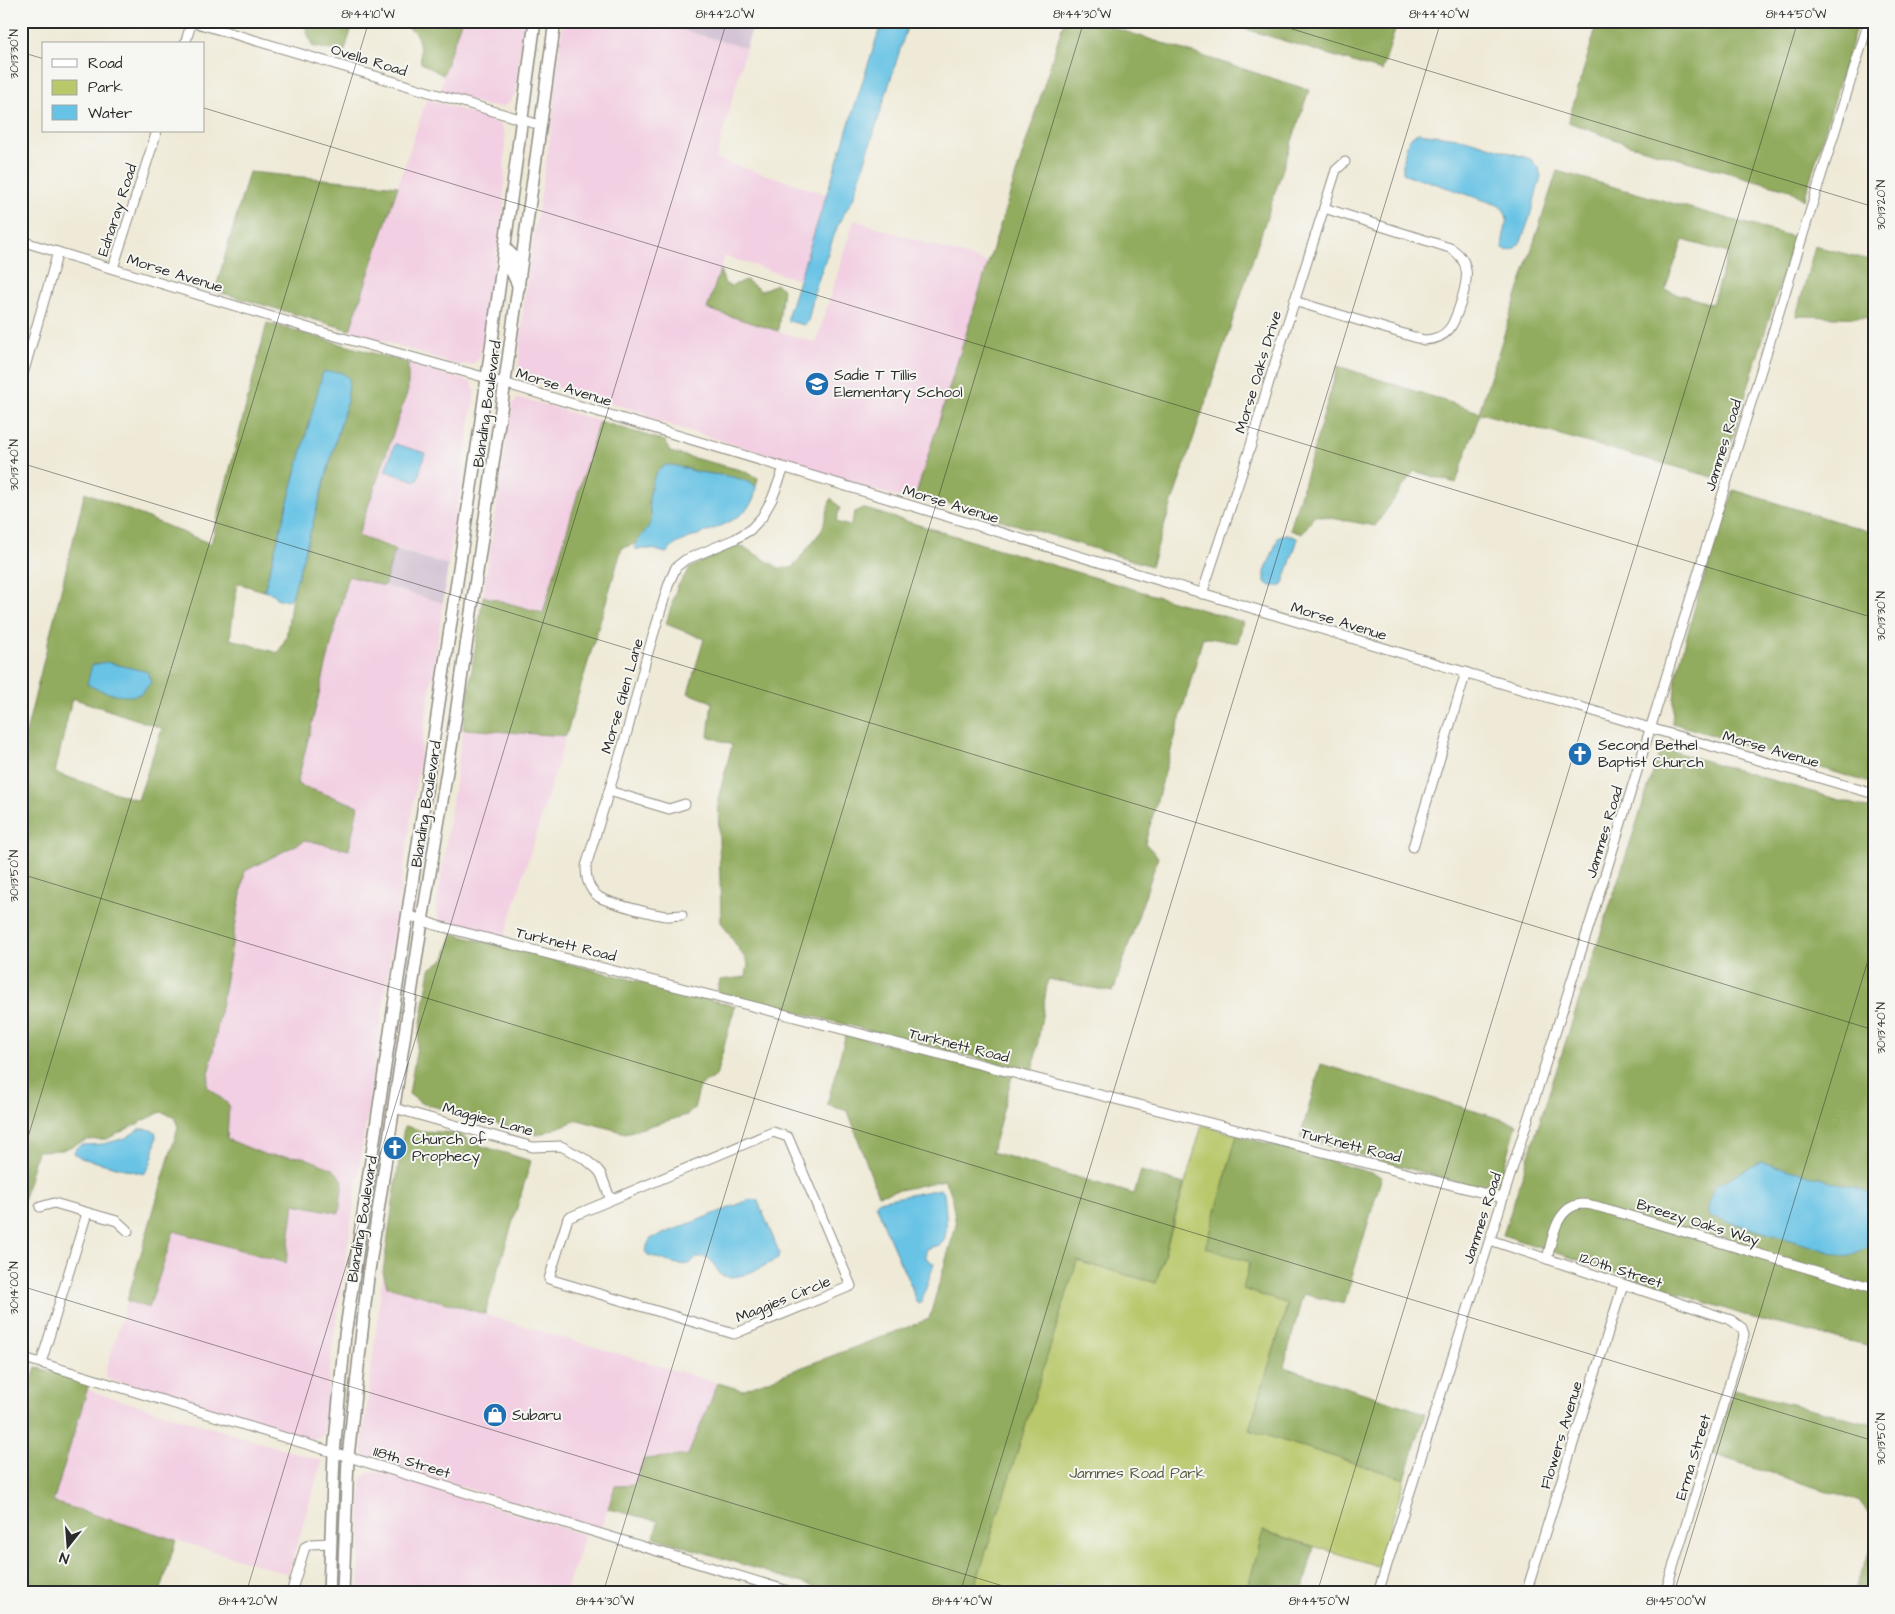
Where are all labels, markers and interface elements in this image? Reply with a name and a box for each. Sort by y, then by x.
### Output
text: 81°44'10"W [341,6,395,23]
text: 81°44'20"W [696,6,755,23]
text: 81°44'30"W [1053,6,1112,23]
text: 81°44'40"W [1409,6,1470,23]
text: 81°44'50"W [1766,6,1827,23]
text: 30°13'30"N [6,29,23,79]
street label: Ovella Road [328,39,410,82]
legend [42,42,205,132]
text: Road [88,53,123,74]
text: Park [88,77,123,98]
text: Water [88,103,132,124]
street label: Ednaray Road [93,161,143,260]
text: 30°13'20"N [1873,179,1890,230]
street label: Morse Avenue [124,249,226,298]
street label: Morse Oaks Drive [1230,308,1287,436]
street label: Blanding Boulevard [468,339,508,469]
street label: Morse Avenue [513,363,615,412]
place label: Sadie T Tillis Elementary School [834,365,963,404]
school or university icon: Sadie T Tillis Elementary School [804,371,830,397]
street label: Jammes Road [1700,396,1748,494]
text: 30°13'40"N [6,439,23,491]
street label: Morse Avenue [900,480,1002,529]
text: 30°13'30"N [1873,591,1890,641]
street label: Morse Avenue [1288,597,1390,646]
street label: Morse Glen Lane [596,636,649,756]
street label: Morse Avenue [1720,726,1822,773]
place label: Second Bethel Baptist Church [1598,735,1704,773]
street label: Blanding Boulevard [406,739,448,869]
church icon: Second Bethel Baptist Church [1567,741,1593,767]
street label: Jammes Road [1581,783,1629,881]
text: 30°13'50"N [6,849,23,902]
street label: Turknett Road [514,922,619,967]
text: 30°13'40"N [1873,1002,1890,1054]
street label: Turknett Road [907,1023,1012,1068]
street label: Maggies Lane [440,1097,536,1143]
street label: Turknett Road [1299,1123,1404,1168]
place label: Church of Prophecy [412,1129,486,1168]
church icon: Church of Prophecy [382,1135,408,1161]
street label: Blanding Boulevard [342,1154,384,1284]
street label: Jammes Road [1458,1169,1507,1267]
street label: Breezy Oaks Way [1634,1194,1762,1252]
street label: 120th Street [1577,1247,1665,1294]
text: 30°14'00"N [6,1261,23,1315]
street label: Maggies Circle [733,1271,834,1329]
street label: Flowers Avenue [1535,1379,1588,1492]
shop icon: Subaru [482,1402,508,1428]
place label: Subaru [512,1405,562,1426]
street label: Erma Street [1670,1412,1716,1503]
text: 30°13'50"N [1873,1412,1890,1465]
street label: 118th Street [371,1441,453,1484]
park label: Jammes Road Park [1069,1463,1205,1484]
north arrow [42,1522,92,1572]
text: N [57,1547,72,1568]
text: 81°44'20"W [219,1593,278,1610]
text: 81°44'30"W [576,1593,635,1610]
text: 81°44'40"W [932,1593,993,1610]
text: 81°44'50"W [1289,1593,1350,1610]
text: 81°45'00"W [1646,1593,1707,1610]

